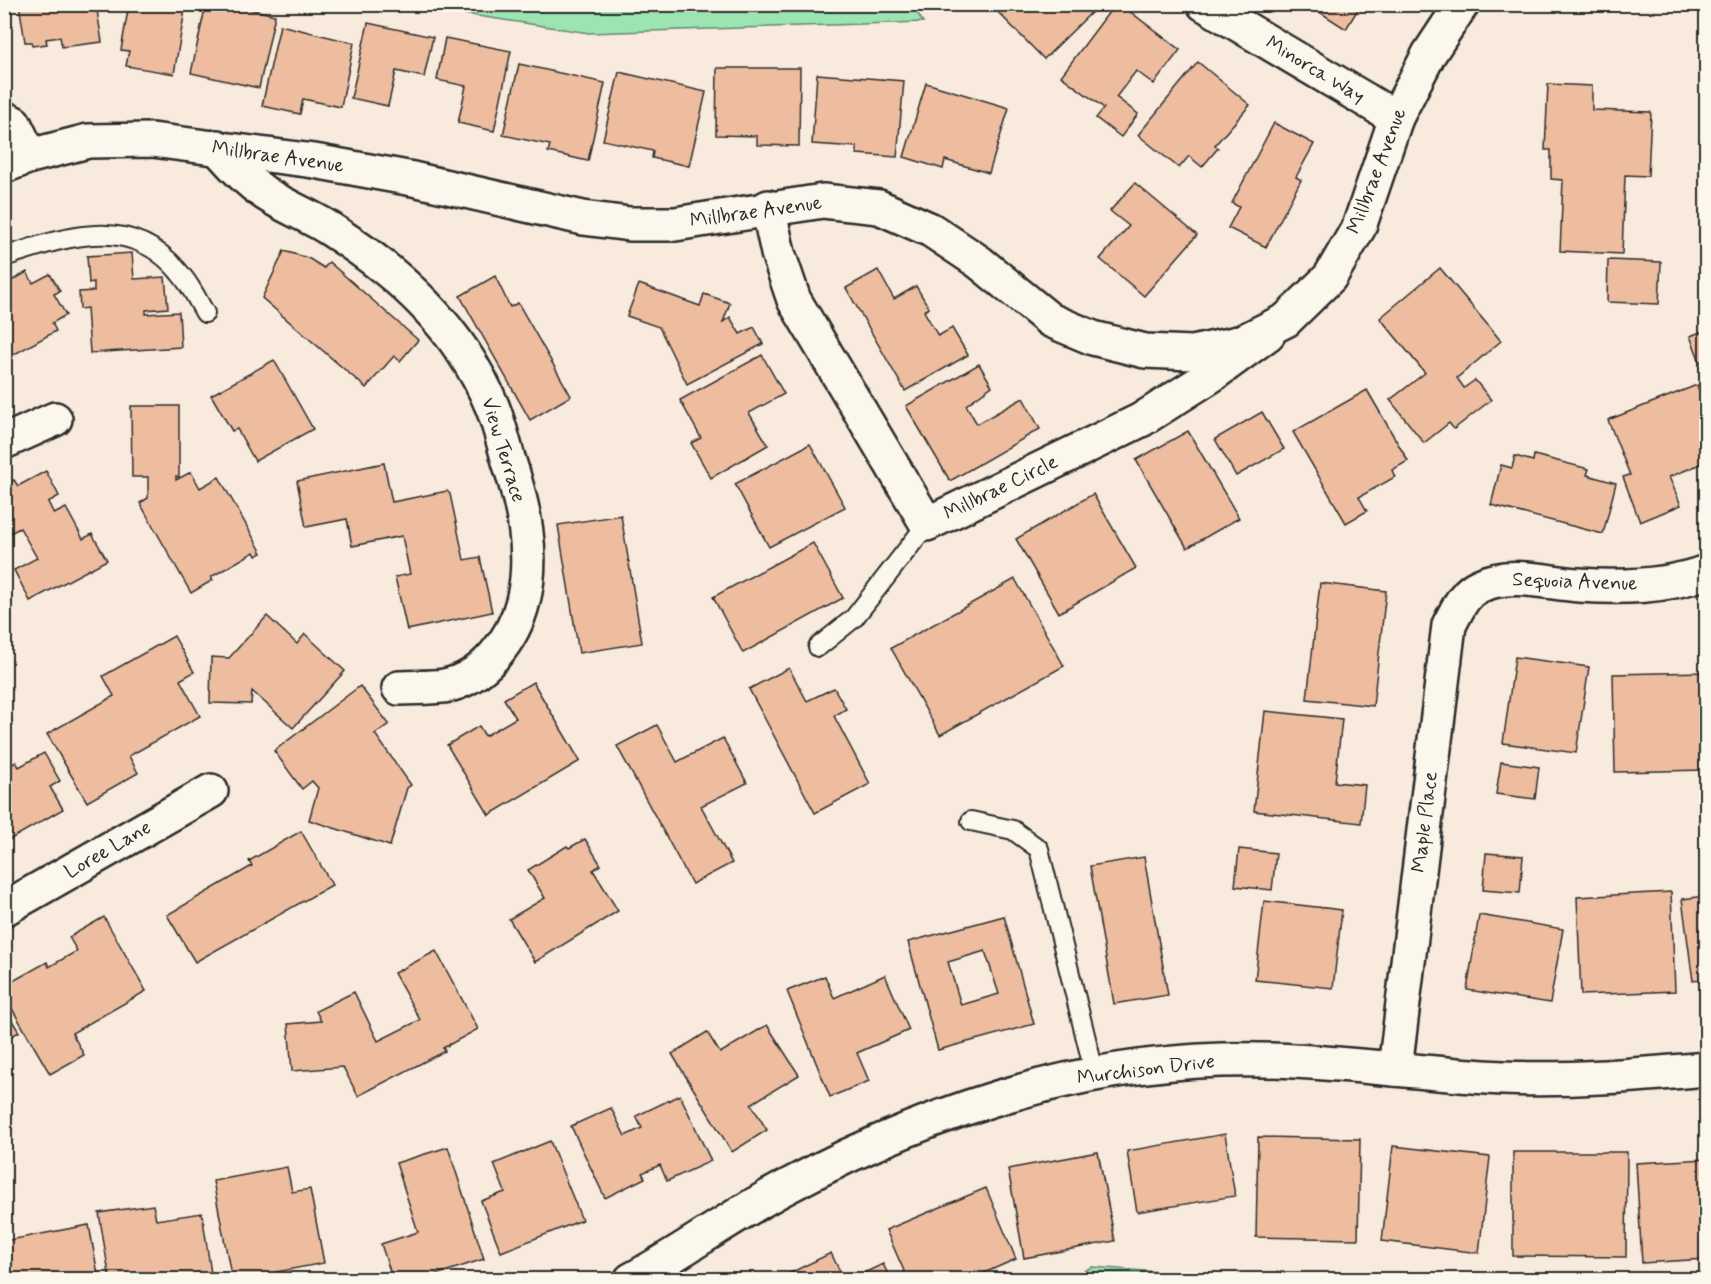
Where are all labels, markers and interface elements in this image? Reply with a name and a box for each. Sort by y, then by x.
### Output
street label: Minorca Way [1260,30,1370,110]
street label: Millbrae Avenue [1341,104,1413,238]
street label: Millbrae Avenue [210,134,346,180]
street label: Millbrae Avenue [688,189,824,235]
street label: View Terrace [474,394,532,506]
street label: Millbrae Circle [939,449,1063,527]
street label: Sequoia Avenue [1512,566,1638,598]
street label: Maple Place [1405,770,1445,874]
street label: Loree Lane [60,814,156,886]
street label: Murchison Drive [1075,1048,1217,1092]

